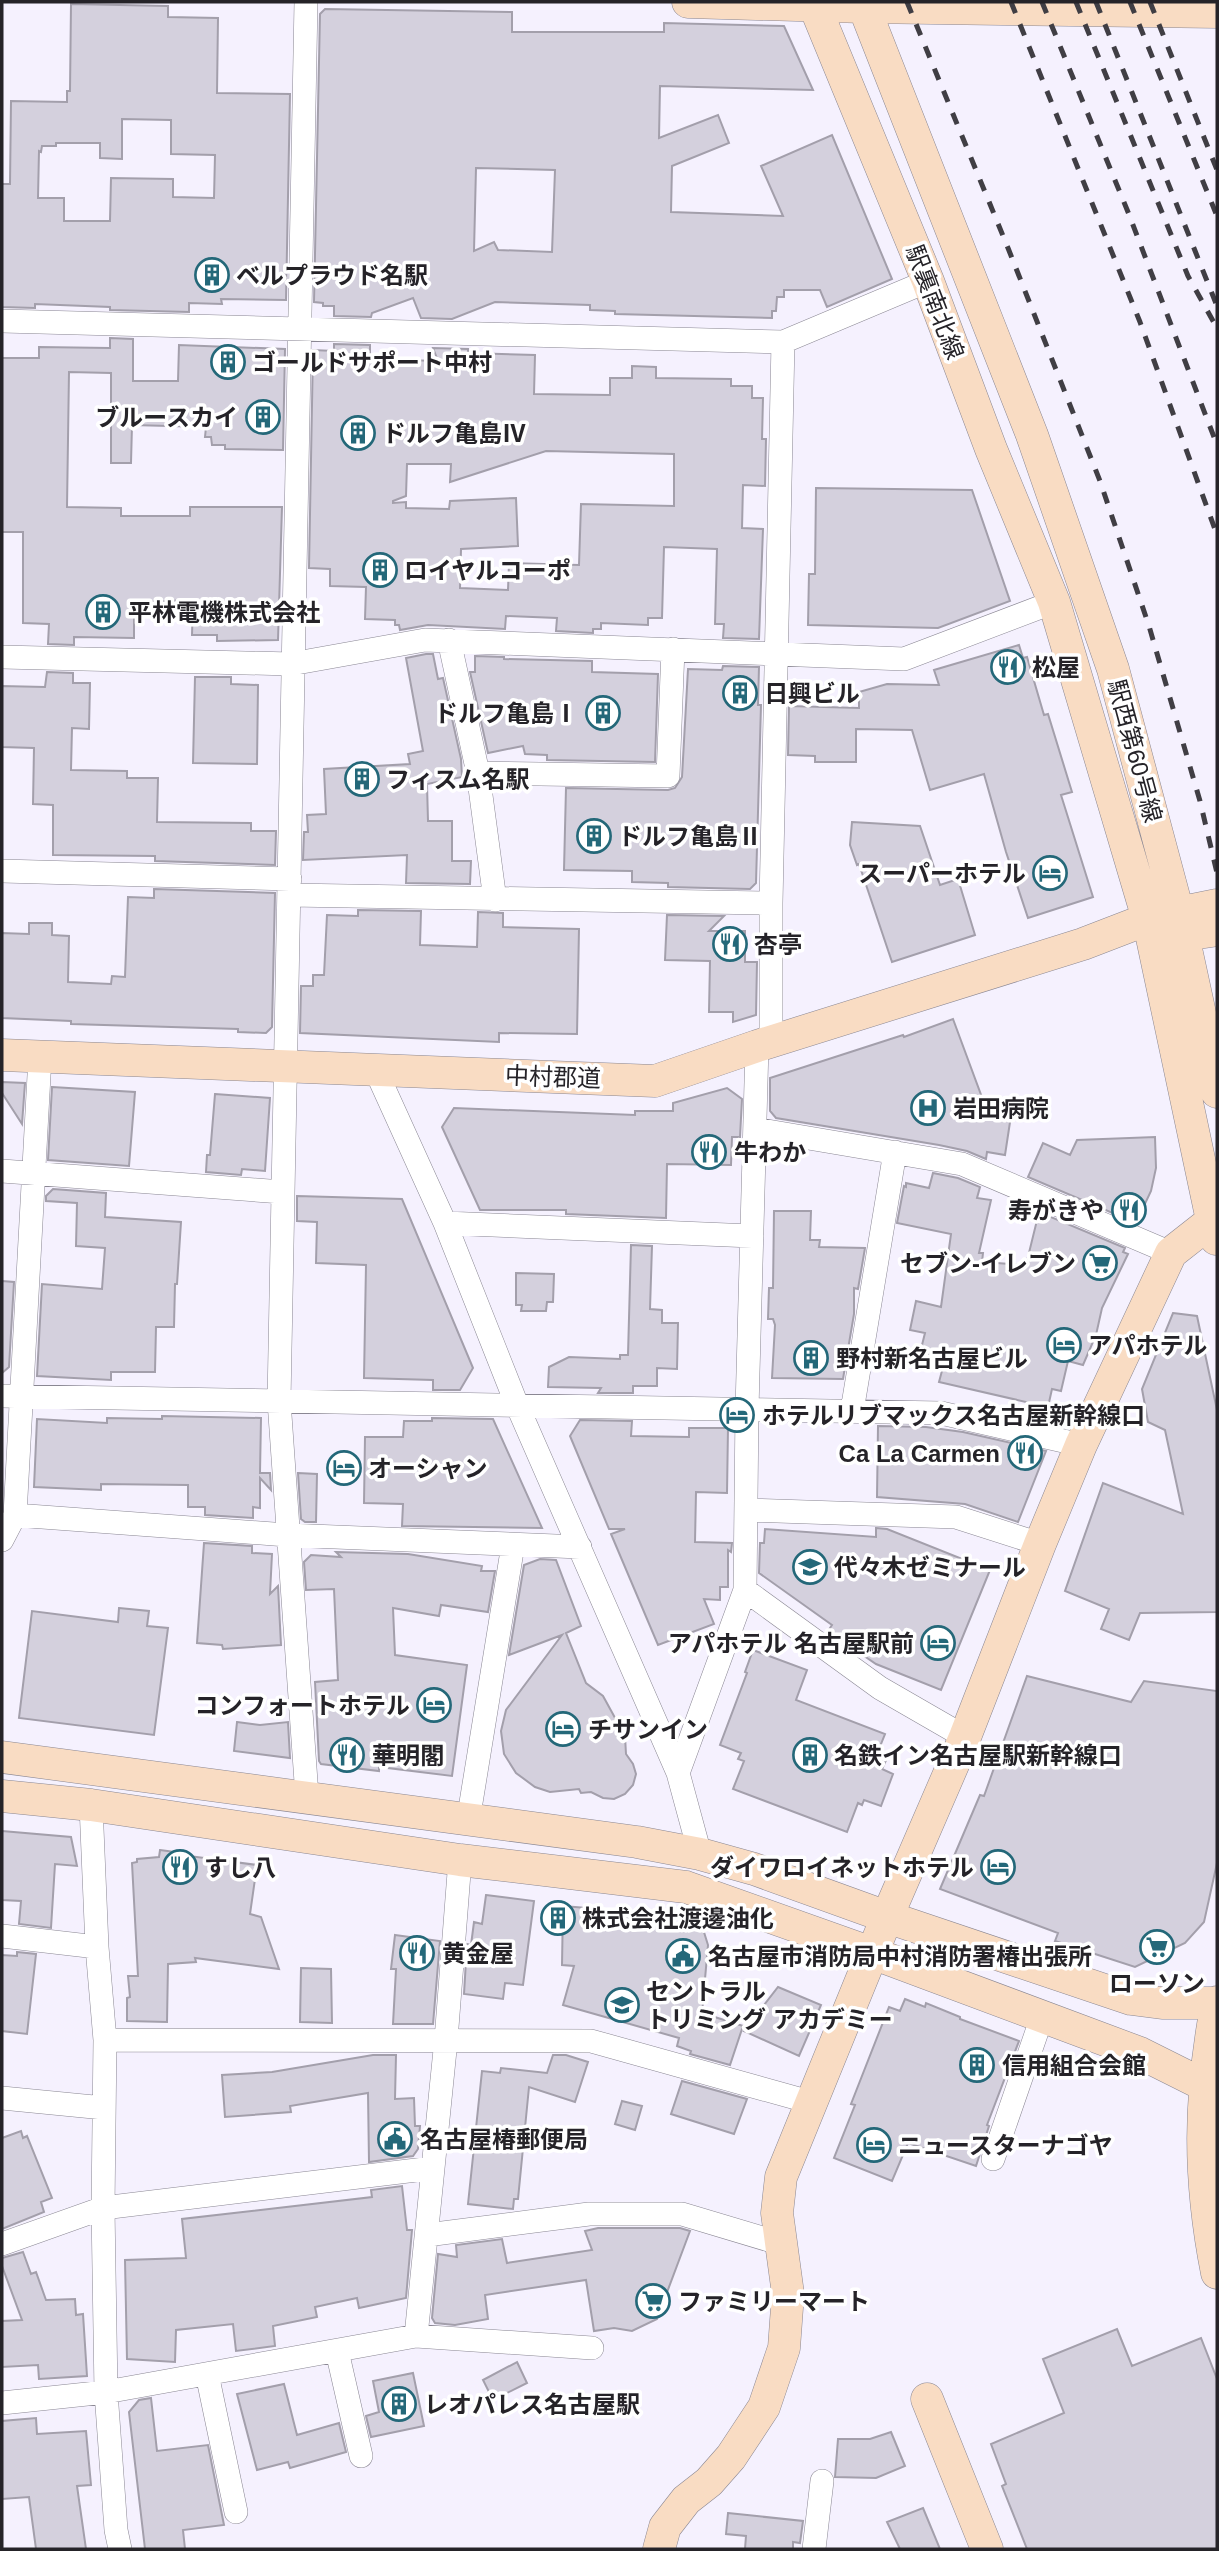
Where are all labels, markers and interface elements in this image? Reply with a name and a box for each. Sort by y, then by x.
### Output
street label: 駅裏南北線 [901,241,969,363]
building icon: ベルプラウド名駅 [193,256,231,294]
place label: ベルプラウド名駅 [236,262,428,289]
building icon: ゴールドサポート中村 [209,343,247,381]
place label: ゴールドサポート中村 [252,349,492,376]
building icon: ブルースカイ [244,398,282,436]
place label: ブルースカイ [95,404,238,431]
building icon: ドルフ亀島Ⅳ [339,414,377,452]
place label: ドルフ亀島Ⅳ [382,420,526,447]
building icon: ロイヤルコーポ [361,551,399,589]
place label: ロイヤルコーポ [404,557,571,584]
building icon: 平林電機株式会社 [84,593,122,631]
place label: 平林電機株式会社 [128,599,320,626]
restaurant icon: 松屋 [989,648,1027,686]
place label: 松屋 [1032,654,1080,681]
building icon: 日興ビル [721,674,759,712]
street label: 駅西第60号線 [1103,677,1167,825]
place label: 日興ビル [764,680,860,707]
building icon: ドルフ亀島Ⅰ [584,694,622,732]
place label: ドルフ亀島Ⅰ [434,700,578,727]
building icon: フィスム名駅 [343,760,381,798]
place label: フィスム名駅 [386,766,530,793]
building icon: ドルフ亀島Ⅱ [575,817,613,855]
place label: ドルフ亀島Ⅱ [618,823,762,850]
hotel icon: スーパーホテル [1031,854,1069,892]
place label: スーパーホテル [858,860,1026,887]
restaurant icon: 杏亭 [711,925,749,963]
place label: 杏亭 [754,931,802,958]
street label: 中村郡道 [505,1062,601,1092]
hospital icon: 岩田病院 [909,1089,947,1127]
place label: 岩田病院 [953,1095,1049,1122]
restaurant icon: 牛わか [690,1133,728,1171]
place label: 牛わか [734,1139,806,1166]
restaurant icon: 寿がきや [1110,1191,1148,1229]
place label: 寿がきや [1008,1197,1104,1224]
supermarket icon: セブン-イレブン [1081,1244,1119,1282]
place label: セブン-イレブン [900,1250,1076,1277]
hotel icon: アパホテル [1045,1326,1083,1364]
place label: アパホテル [1088,1332,1208,1359]
building icon: 野村新名古屋ビル [792,1339,830,1377]
place label: 野村新名古屋ビル [836,1345,1028,1372]
hotel icon: ホテルリブマックス名古屋新幹線口 [718,1396,756,1434]
place label: ホテルリブマックス名古屋新幹線口 [762,1402,1145,1429]
restaurant icon: Ca La Carmen [1006,1434,1044,1472]
place label: Ca La Carmen [839,1440,1000,1467]
hotel icon: オーシャン [325,1449,363,1487]
place label: オーシャン [368,1455,488,1482]
school or university icon: 代々木ゼミナール [791,1548,829,1586]
place label: 代々木ゼミナール [834,1554,1026,1581]
hotel icon: アパホテル 名古屋駅前 [919,1624,957,1662]
place label: アパホテル 名古屋駅前 [668,1630,914,1657]
hotel icon: コンフォートホテル [415,1686,453,1724]
place label: コンフォートホテル [195,1692,410,1719]
hotel icon: チサンイン [544,1710,582,1748]
place label: チサンイン [588,1716,708,1743]
restaurant icon: 華明閣 [328,1736,366,1774]
building icon: 名鉄イン名古屋駅新幹線口 [791,1736,829,1774]
place label: 華明閣 [372,1742,444,1769]
place label: 名鉄イン名古屋駅新幹線口 [834,1742,1122,1769]
restaurant icon: すし八 [161,1848,199,1886]
hotel icon: ダイワロイネットホテル [979,1848,1017,1886]
place label: すし八 [204,1854,276,1881]
place label: ダイワロイネットホテル [710,1854,974,1881]
building icon: 株式会社渡邊油化 [539,1899,577,1937]
place label: 株式会社渡邊油化 [582,1905,774,1932]
supermarket icon: ローソン [1138,1928,1176,1966]
restaurant icon: 黄金屋 [398,1934,436,1972]
public building icon: 名古屋市消防局中村消防署椿出張所 [664,1937,702,1975]
place label: 黄金屋 [442,1940,514,1967]
place label: 名古屋市消防局中村消防署椿出張所 [708,1943,1092,1970]
place label: ローソン [1109,1970,1205,1997]
place label: セントラル トリミング アカデミー [646,1978,893,2033]
school or university icon: セントラル トリミング アカデミー [603,1986,641,2024]
building icon: 信用組合会館 [958,2046,996,2084]
place label: 信用組合会館 [1002,2052,1146,2079]
public building icon: 名古屋椿郵便局 [376,2120,414,2158]
place label: 名古屋椿郵便局 [420,2126,588,2153]
hotel icon: ニュースターナゴヤ [855,2126,893,2164]
place label: ニュースターナゴヤ [898,2132,1113,2159]
supermarket icon: ファミリーマート [634,2282,672,2320]
place label: ファミリーマート [678,2288,870,2315]
building icon: レオパレス名古屋駅 [380,2385,418,2423]
place label: レオパレス名古屋駅 [424,2391,640,2418]

